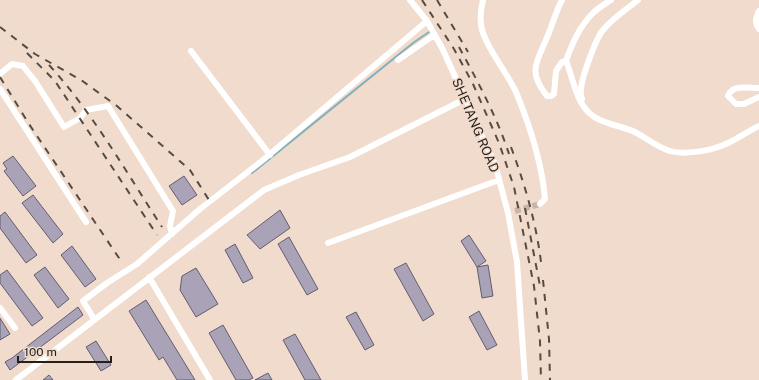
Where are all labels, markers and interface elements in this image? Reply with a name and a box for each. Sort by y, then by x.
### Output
street label: SHETANG ROAD [449,76,502,175]
scale bar [18,338,111,364]
text: 100 m [24,345,57,359]

